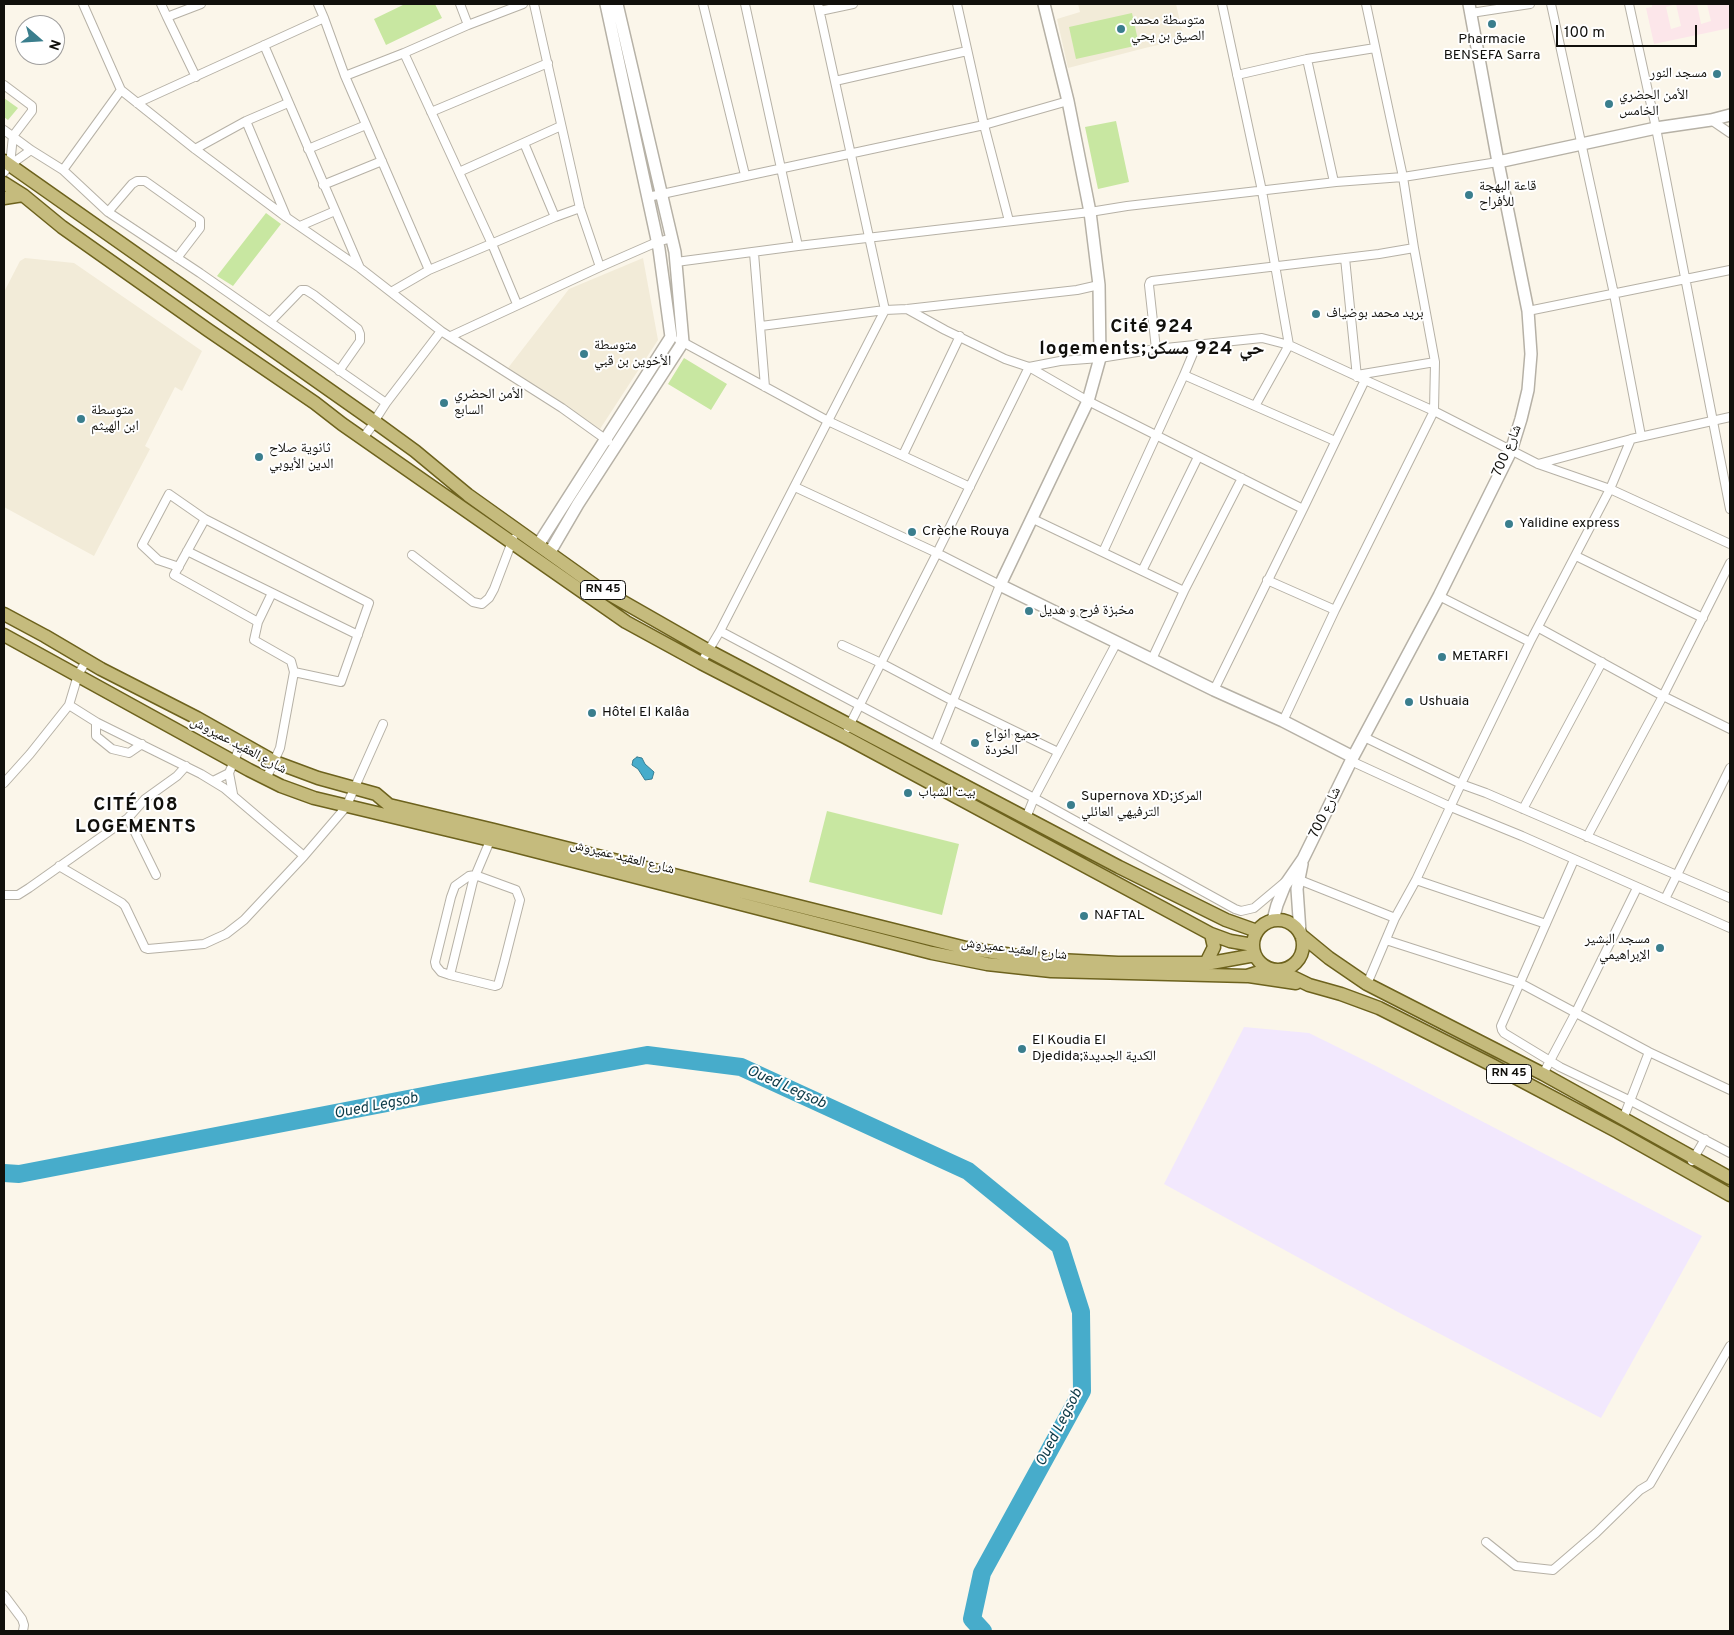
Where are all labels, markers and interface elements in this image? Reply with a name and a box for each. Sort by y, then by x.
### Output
place label: متوسطة محمد الصيق بن يحي [1131,13,1205,46]
north arrow [15,15,65,65]
scale bar [1559,15,1700,47]
marker: Pharmacie BENSEFA Sarra [1486,18,1498,30]
marker: متوسطة محمد الصيق بن يحي [1115,23,1127,35]
text: 100 m [1564,24,1605,43]
place label: Pharmacie BENSEFA Sarra [1444,32,1540,64]
text: N [44,37,63,52]
place label: مسجد النور [1650,66,1707,82]
marker: مسجد النور [1711,68,1723,80]
place label: الأمن الحضري الخامس [1619,88,1688,120]
marker: الأمن الحضري الخامس [1603,98,1615,110]
place label: قاعة البهجة للأفراح [1479,179,1536,212]
marker: قاعة البهجة للأفراح [1463,189,1475,201]
place label: بريد محمد بوضياف [1326,306,1424,322]
marker: بريد محمد بوضياف [1310,308,1322,320]
district label: Cité 924 logements;حي 924 مسكن [1047,317,1257,361]
place label: متوسطة الأخوين بن قبي [594,338,671,371]
marker: متوسطة الأخوين بن قبي [578,348,590,360]
place label: الأمن الحضري السابع [454,387,523,420]
marker: الأمن الحضري السابع [438,397,450,409]
place label: متوسطة ابن الهيثم [91,403,139,436]
marker: متوسطة ابن الهيثم [75,413,87,425]
street label: شارع 700 [1490,423,1526,479]
place label: ثانوية صلاح الدين الأيوبي [269,441,334,474]
marker: ثانوية صلاح الدين الأيوبي [253,451,265,463]
place label: Yalidine express [1519,516,1620,532]
marker: Yalidine express [1503,518,1515,530]
place label: Crèche Rouya [922,524,1009,540]
marker: Crèche Rouya [906,526,918,538]
road number: RN 45 [580,580,626,600]
place label: مخبزة فرح و هديل [1039,603,1134,619]
marker: مخبزة فرح و هديل [1023,605,1035,617]
place label: METARFI [1452,649,1508,665]
marker: METARFI [1436,651,1448,663]
place label: Ushuaia [1419,694,1469,710]
marker: Ushuaia [1403,696,1415,708]
place label: Hôtel El Kalâa [602,705,689,721]
marker: Hôtel El Kalâa [586,707,598,719]
street label: شارع العقيد عميروش [187,714,289,778]
place label: جميع انواع الخردة [985,727,1040,760]
marker: جميع انواع الخردة [969,737,981,749]
place label: بيت الشباب [918,785,976,801]
street label: شارع 700 [1306,785,1346,841]
marker: بيت الشباب [902,787,914,799]
place label: Supernova XD;المركز الترفيهي العائلي [1081,789,1202,822]
district label: CITÉ 108 LOGEMENTS [74,795,198,839]
marker: Supernova XD;المركز الترفيهي العائلي [1065,799,1077,811]
street label: شارع العقيد عميروش [568,837,676,879]
place label: NAFTAL [1094,908,1145,924]
marker: NAFTAL [1078,910,1090,922]
place label: مسجد البشير الإبراهيمي [1585,932,1650,964]
street label: شارع العقيد عميروش [960,935,1068,965]
marker: مسجد البشير الإبراهيمي [1654,942,1666,954]
place label: El Koudia El Djedida;الكدية الجديدة [1032,1033,1156,1066]
marker: El Koudia El Djedida;الكدية الجديدة [1016,1043,1028,1055]
water label: Oued Legsob [744,1063,828,1113]
road number: RN 45 [1486,1064,1532,1084]
water label: Oued Legsob [333,1090,419,1124]
water label: Oued Legsob [1033,1386,1087,1470]

